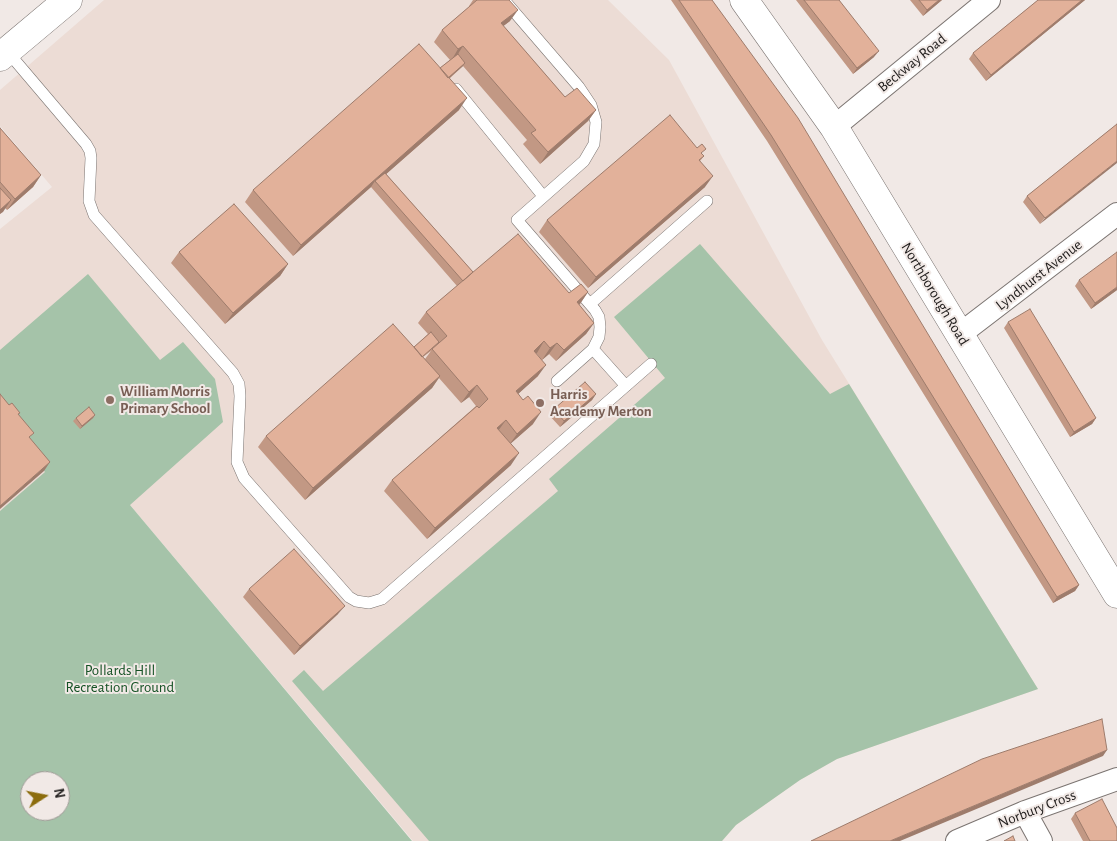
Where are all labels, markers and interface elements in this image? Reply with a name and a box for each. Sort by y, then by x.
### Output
street label: Beckway Road [874,30,950,96]
street label: Lyndhurst Avenue [992,236,1086,314]
street label: Northborough Road [897,239,973,349]
place label: William Morris Primary School [120,382,211,417]
place label: Harris Academy Merton [550,385,652,420]
marker: William Morris Primary School [104,394,116,406]
marker: Harris Academy Merton [534,397,546,409]
park label: Pollards Hill Recreation Ground [66,661,174,696]
north arrow [20,771,70,821]
street label: Norbury Cross [996,786,1078,832]
text: N [51,787,67,799]

